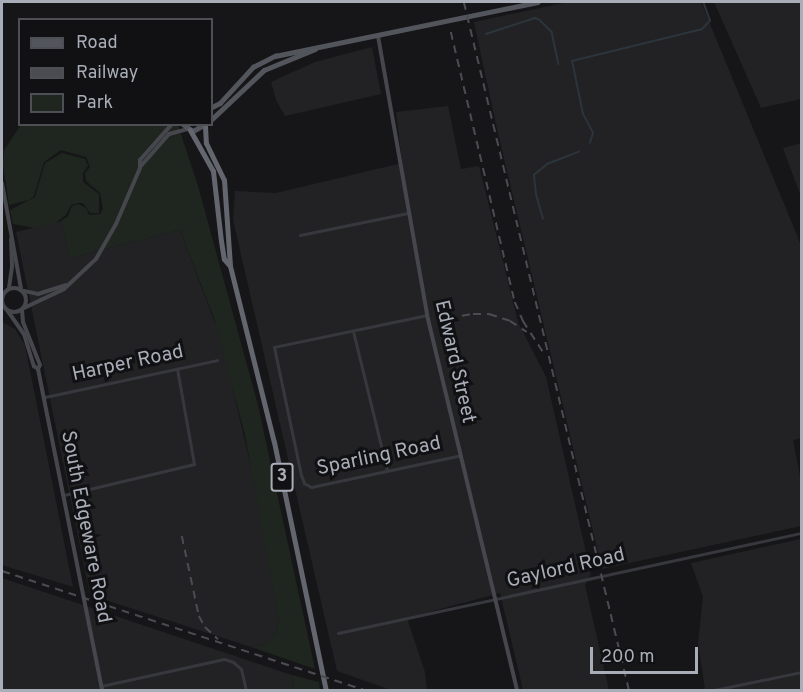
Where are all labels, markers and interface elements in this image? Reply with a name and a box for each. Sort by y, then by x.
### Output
legend [18,18,213,126]
text: Road [76,32,118,55]
text: Railway [76,62,138,85]
text: Park [76,92,113,115]
street label: Edward Street [428,298,480,426]
street label: Harper Road [70,340,186,388]
street label: South Edgeware Road [55,429,115,625]
street label: Sparling Road [315,432,443,482]
road number: 3 [270,462,294,492]
street label: Gaylord Road [505,544,627,594]
scale bar [593,635,701,673]
text: 200 m [601,646,654,669]

